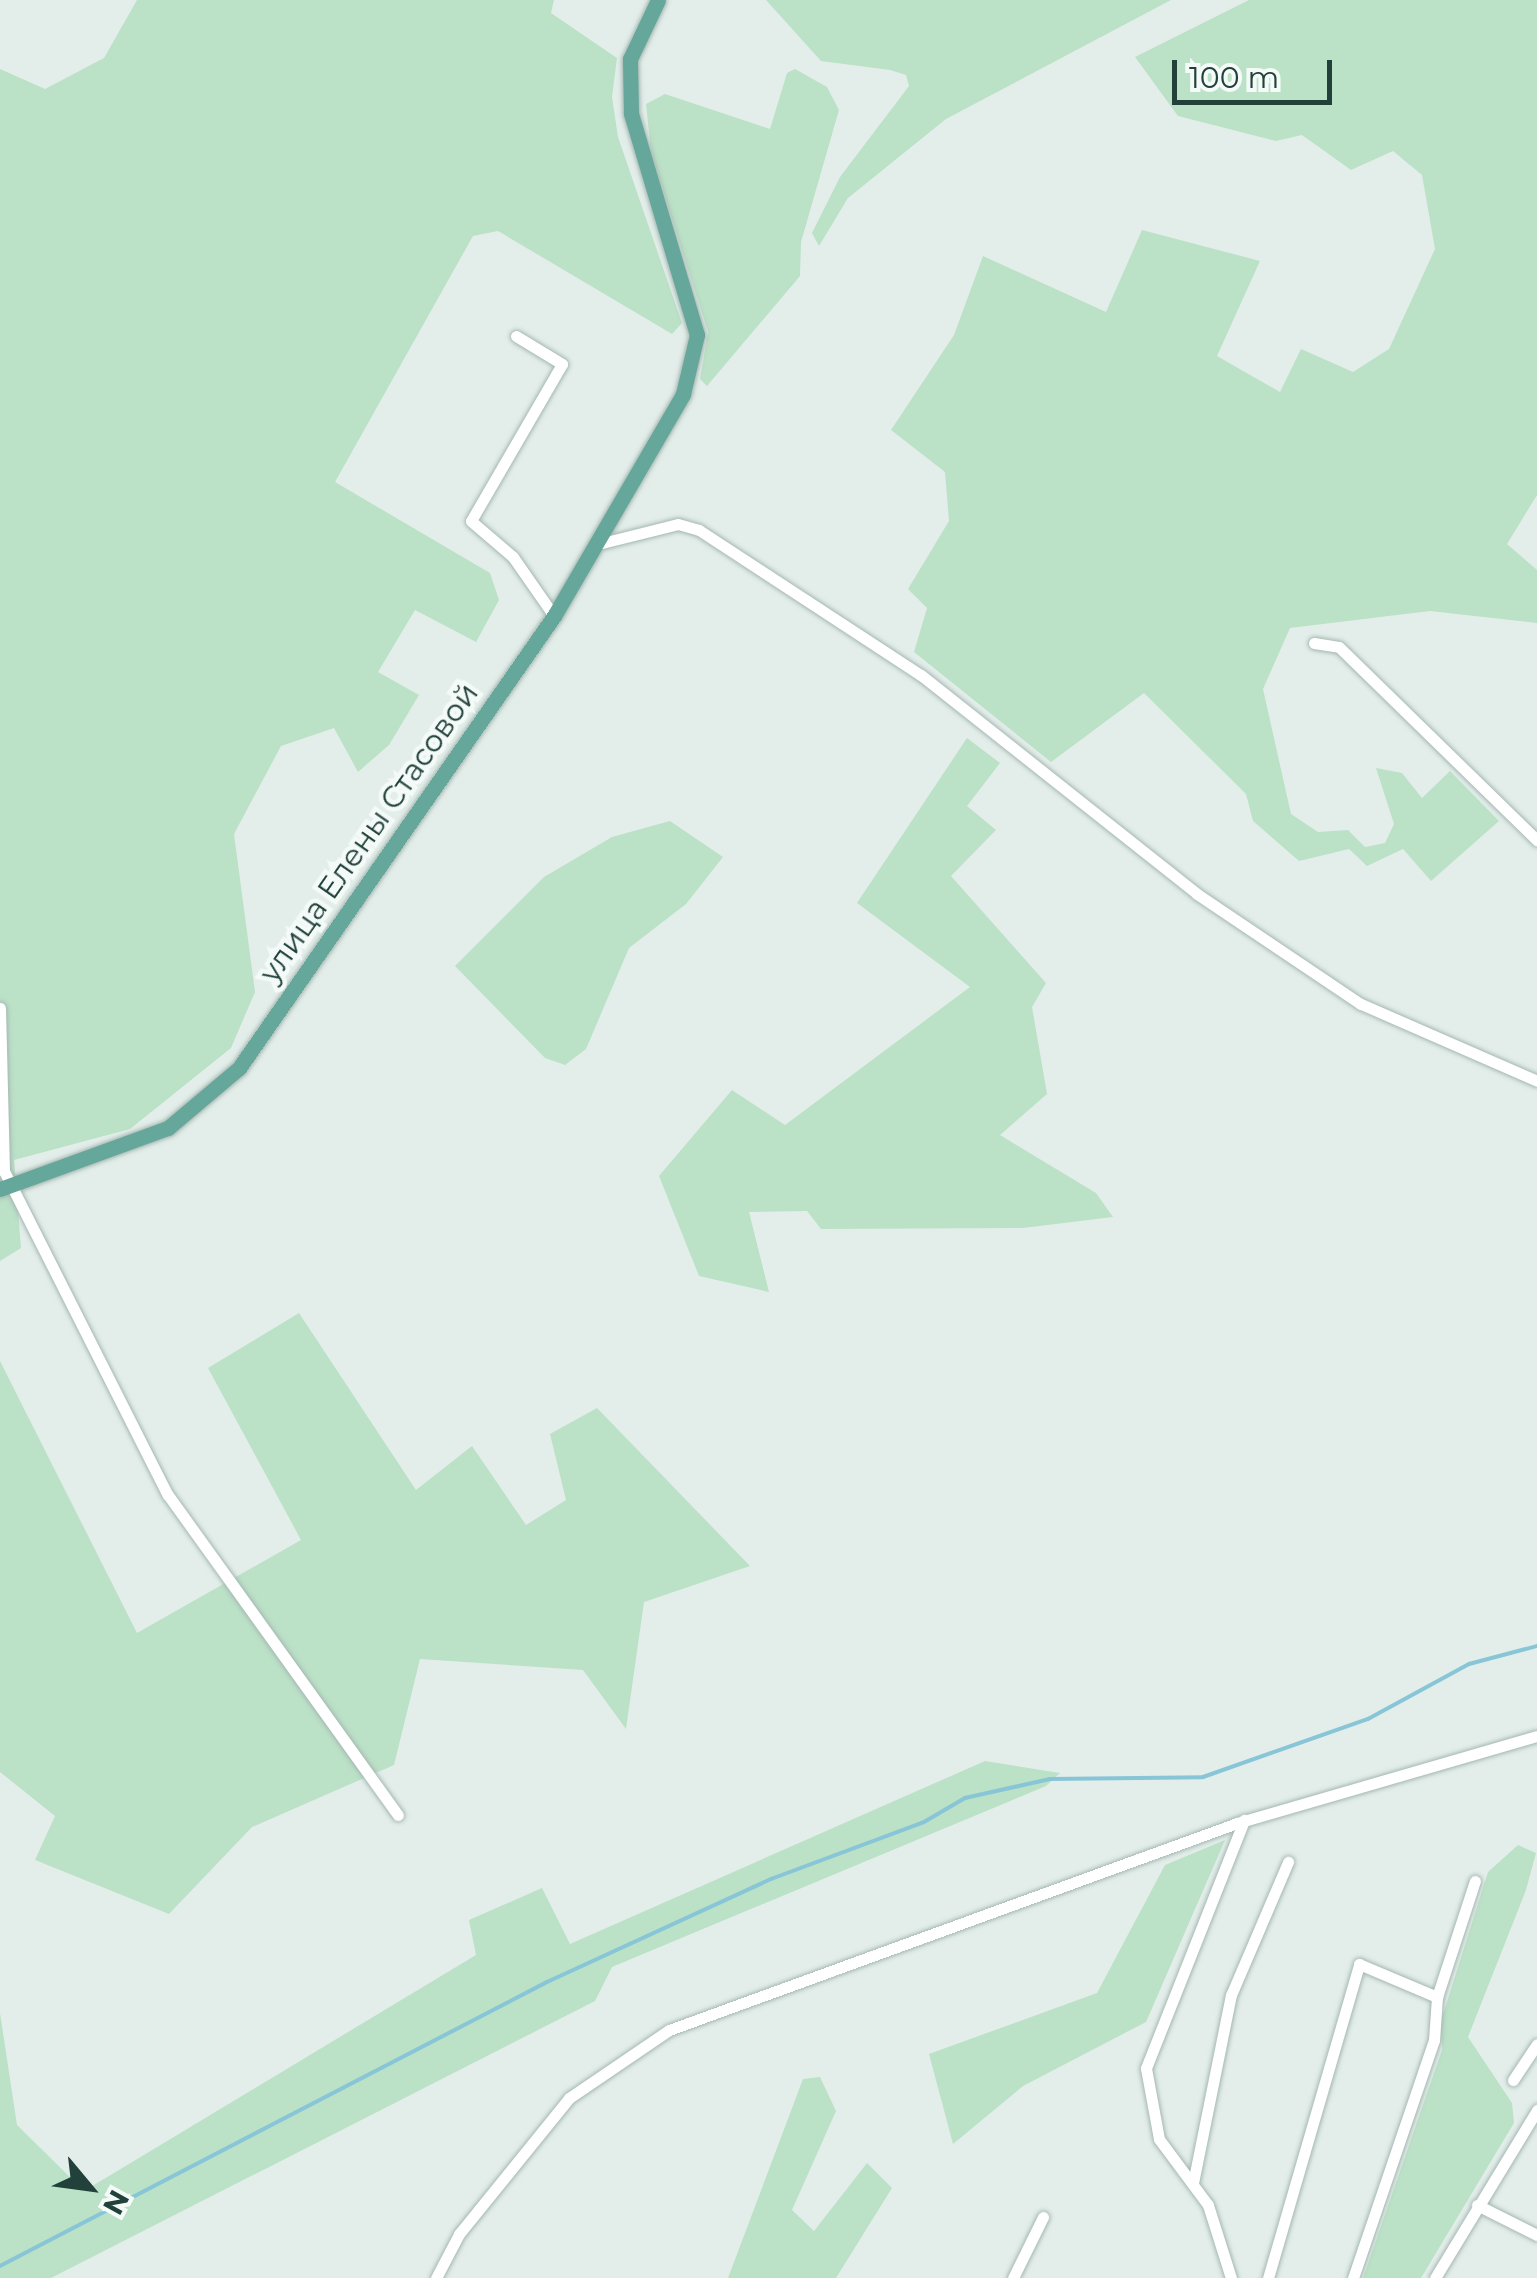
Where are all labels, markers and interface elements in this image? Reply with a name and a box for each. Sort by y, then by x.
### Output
scale bar [1177,40,1337,102]
text: 100 m [1189,59,1279,96]
street label: улица Елены Стасовой [252,677,486,989]
north arrow [40,2138,140,2238]
text: N [96,2184,137,2221]

